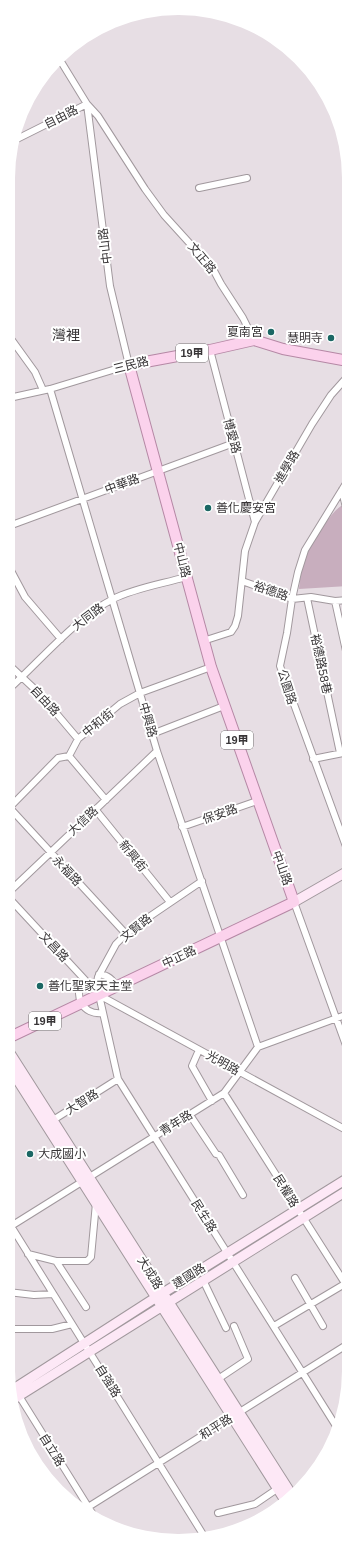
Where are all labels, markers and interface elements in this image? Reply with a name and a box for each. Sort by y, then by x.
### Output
street label: 自由路 [42,103,80,131]
street label: 中山路 [96,227,114,265]
street label: 文正路 [185,240,219,276]
place label: 夏南宮 [227,325,263,339]
district label: 灣裡 [52,327,80,343]
marker: 夏南宮 [266,327,276,337]
place label: 慧明寺 [287,331,323,345]
marker: 慧明寺 [326,333,336,343]
road number: 19甲 [176,344,208,362]
street label: 三民路 [112,354,150,376]
street label: 博愛路 [221,417,243,455]
street label: 進學路 [272,448,302,486]
street label: 中華路 [103,471,141,497]
place label: 善化慶安宮 [216,501,276,515]
marker: 善化慶安宮 [203,503,213,513]
street label: 中山路 [171,541,193,579]
street label: 裕德路 [252,579,290,603]
street label: 大同路 [69,601,107,633]
street label: 裕德路58巷 [308,633,334,695]
street label: 公園路 [275,668,299,706]
street label: 自由路 [28,683,62,719]
street label: 中興路 [136,701,160,739]
street label: 中和街 [80,706,116,740]
road number: 19甲 [221,731,253,749]
street label: 保安路 [201,802,239,826]
street label: 大信路 [65,804,101,838]
street label: 新興街 [116,838,150,874]
street label: 中山路 [269,849,295,887]
street label: 永福路 [50,853,84,889]
street label: 文賢路 [118,911,154,945]
street label: 文昌路 [37,929,71,965]
street label: 中正路 [160,943,198,971]
place label: 善化聖家天主堂 [48,979,132,993]
marker: 善化聖家天主堂 [35,981,45,991]
road number: 19甲 [29,1012,61,1030]
street label: 光明路 [204,1048,242,1078]
street label: 大智路 [63,1087,101,1117]
street label: 青年路 [157,1108,195,1138]
place label: 大成國小 [38,1147,86,1161]
marker: 大成國小 [25,1149,35,1159]
street label: 民權路 [271,1172,301,1210]
street label: 民生路 [189,1197,219,1235]
street label: 大成路 [135,1254,165,1292]
street label: 建國路 [170,1261,208,1291]
street label: 自強路 [93,1362,123,1400]
street label: 和平路 [197,1412,235,1442]
street label: 自立路 [37,1431,67,1469]

